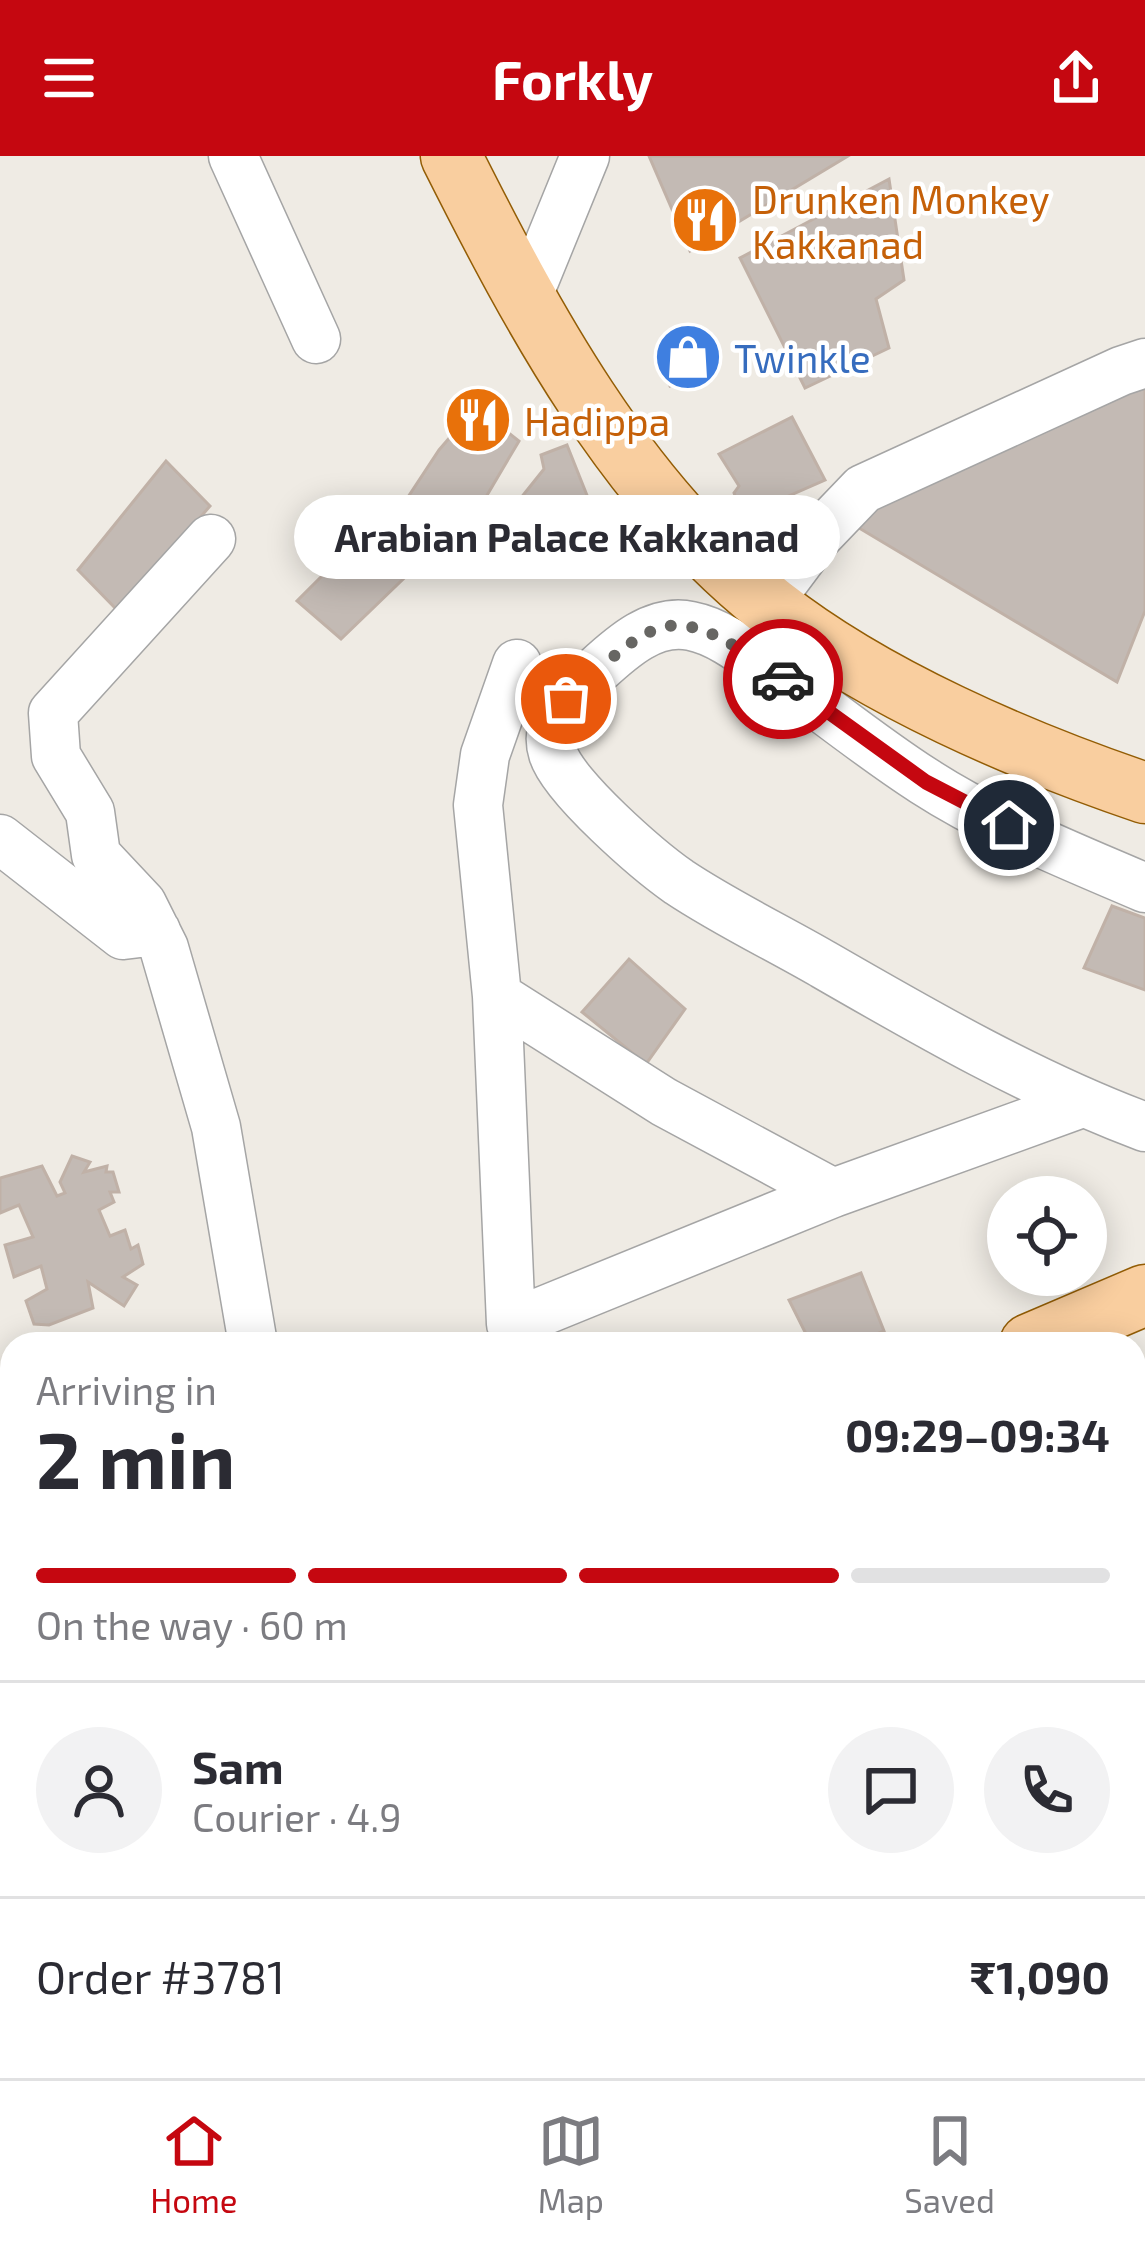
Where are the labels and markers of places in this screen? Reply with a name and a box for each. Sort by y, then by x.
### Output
place label: Drunken Monkey Kakkanad [752,175,1050,267]
restaurant icon: Drunken Monkey Kakkanad [670,185,740,255]
shop icon: Twinkle [653,322,723,392]
place label: Twinkle [734,334,871,381]
restaurant icon: Hadippa [443,385,513,455]
place label: Hadippa [524,397,670,444]
callout: Arabian Palace Kakkanad [293,495,839,579]
pin [515,648,617,750]
pin [958,774,1060,876]

